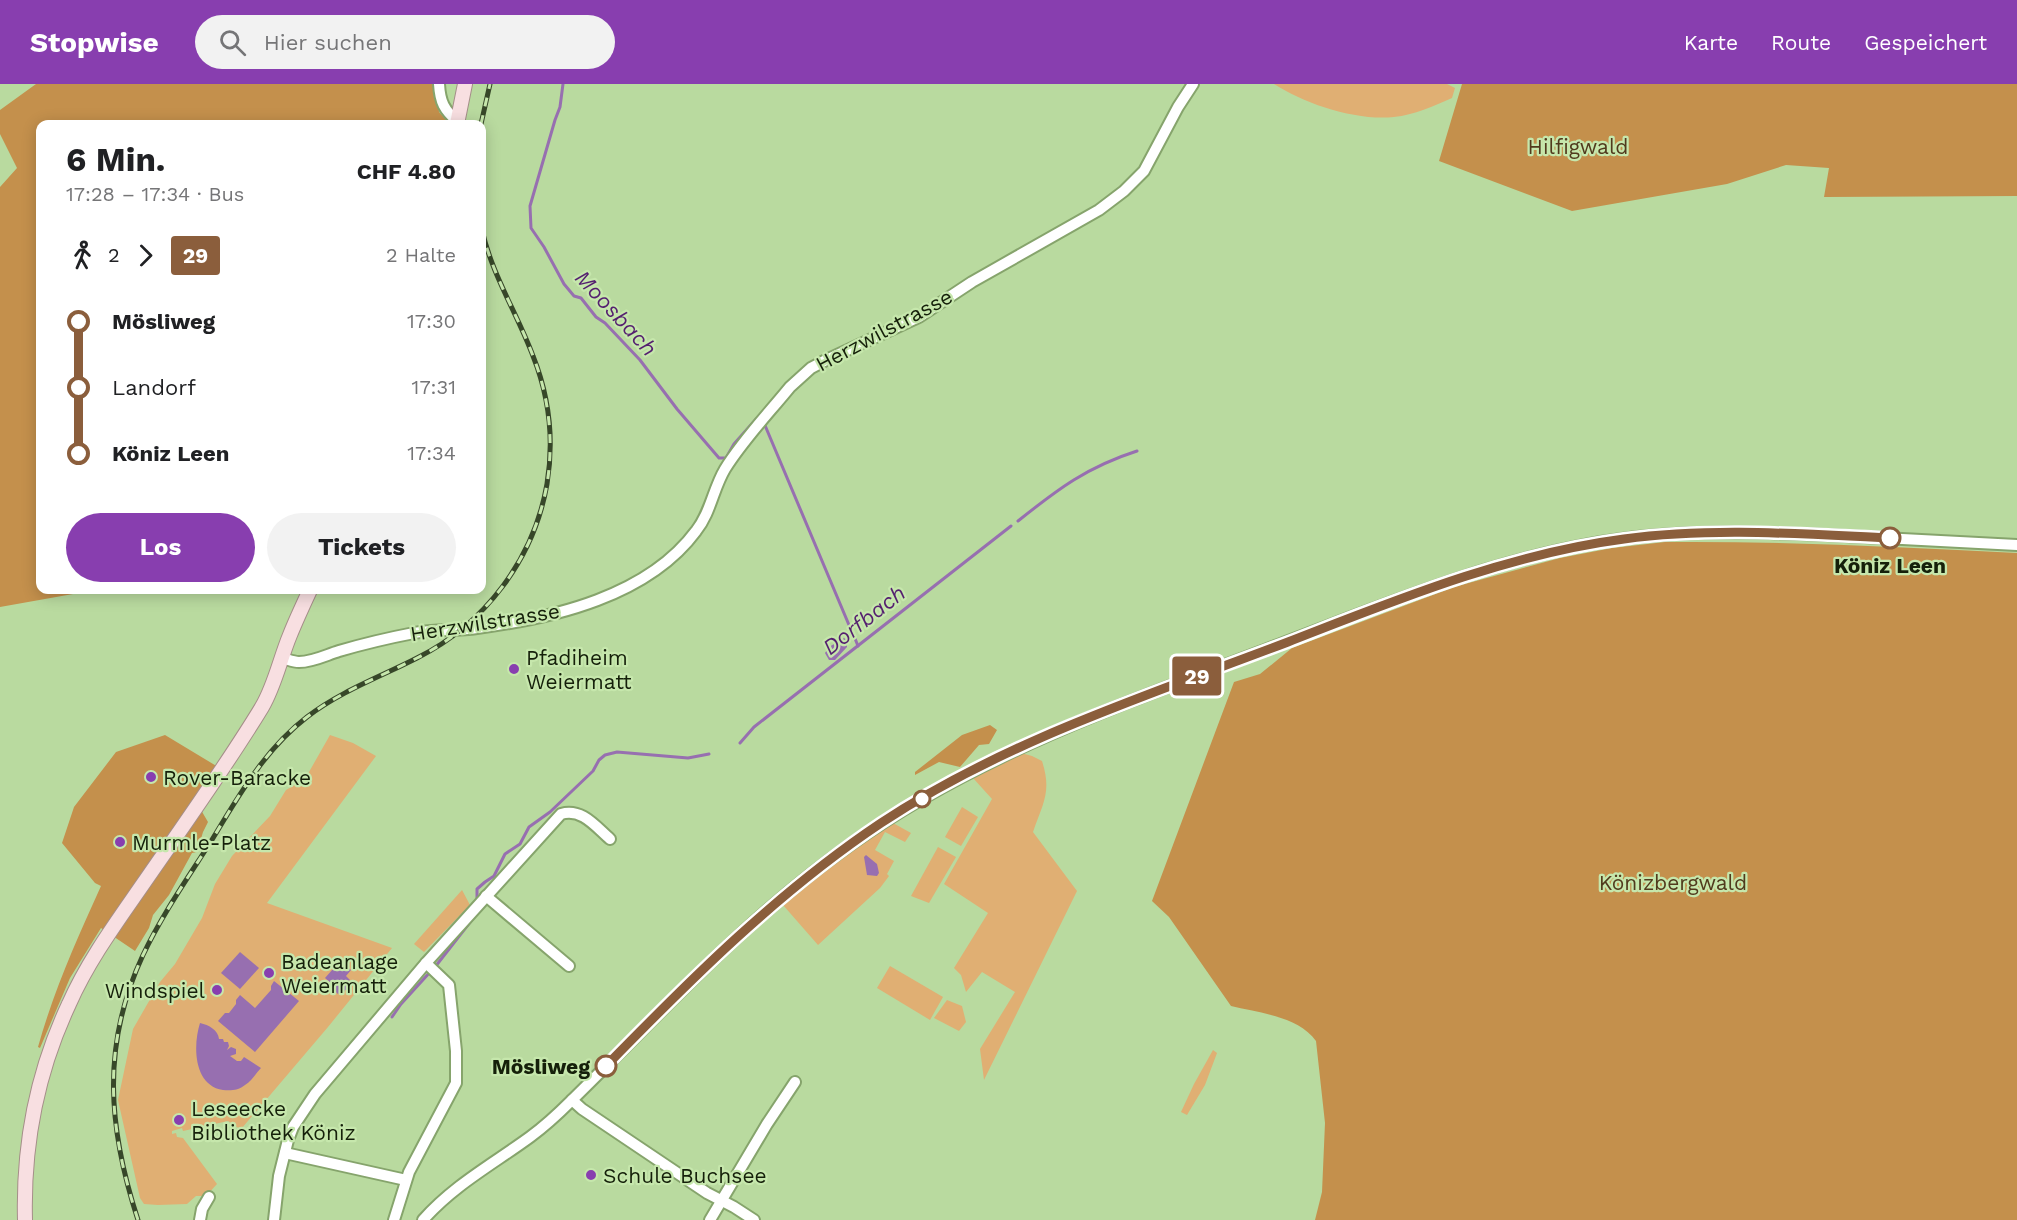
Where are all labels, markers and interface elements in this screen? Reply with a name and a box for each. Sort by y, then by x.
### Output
search box [195,15,615,69]
text: Stopwise [30,26,159,59]
icon: search [216,26,249,59]
text: Hier suchen [264,30,392,55]
text: Karte [1684,30,1738,55]
text: Route [1771,30,1831,55]
text: Gespeichert [1864,30,1987,55]
park label: Hilfigwald [1527,134,1629,159]
text: 6 Min. [66,140,165,179]
text: CHF 4.80 [357,159,456,184]
text: 17:28 – 17:34 · Bus [66,182,244,206]
icon: walk [66,239,99,272]
icon: forward [129,239,162,272]
text: 2 [108,243,120,267]
text: 29 [183,243,208,268]
text: 2 Halte [386,243,456,267]
water label: Moosbach [570,265,662,361]
street label: Herzwilstrasse [811,284,957,376]
text: Mösliweg [112,309,215,334]
text: 17:30 [407,309,456,333]
text: Landorf [112,375,196,400]
text: 17:31 [412,375,456,399]
text: Köniz Leen [112,441,229,466]
text: 17:34 [407,441,456,465]
button: Los [66,513,255,582]
button: Tickets [267,513,456,582]
marker: Köniz Leen [1879,527,1901,549]
place label: Köniz Leen [1834,553,1946,578]
water label: Dorfbach [818,580,910,660]
street label: Herzwilstrasse [408,598,562,646]
place label: Pfadiheim Weiermatt [526,645,632,694]
line badge: 29 [1170,656,1224,696]
marker: Pfadiheim Weiermatt [507,662,521,676]
text: 29 [1184,664,1210,689]
place label: Rover-Baracke [163,765,311,790]
marker: Rover-Baracke [144,770,158,784]
unlabelled marker [913,790,931,808]
place label: Murmle-Platz [132,830,271,855]
marker: Murmle-Platz [113,835,127,849]
park label: Könizbergwald [1599,870,1747,895]
place label: Badeanlage Weiermatt [281,949,398,998]
marker: Badeanlage Weiermatt [262,966,276,980]
place label: Windspiel [105,978,206,1003]
marker: Windspiel [210,983,224,997]
place label: Mösliweg [492,1054,590,1079]
marker: Mösliweg [595,1055,617,1077]
place label: Leseecke Bibliothek Köniz [191,1096,356,1145]
marker: Leseecke Bibliothek Köniz [172,1113,186,1127]
place label: Schule Buchsee [603,1163,767,1188]
marker: Schule Buchsee [584,1168,598,1182]

